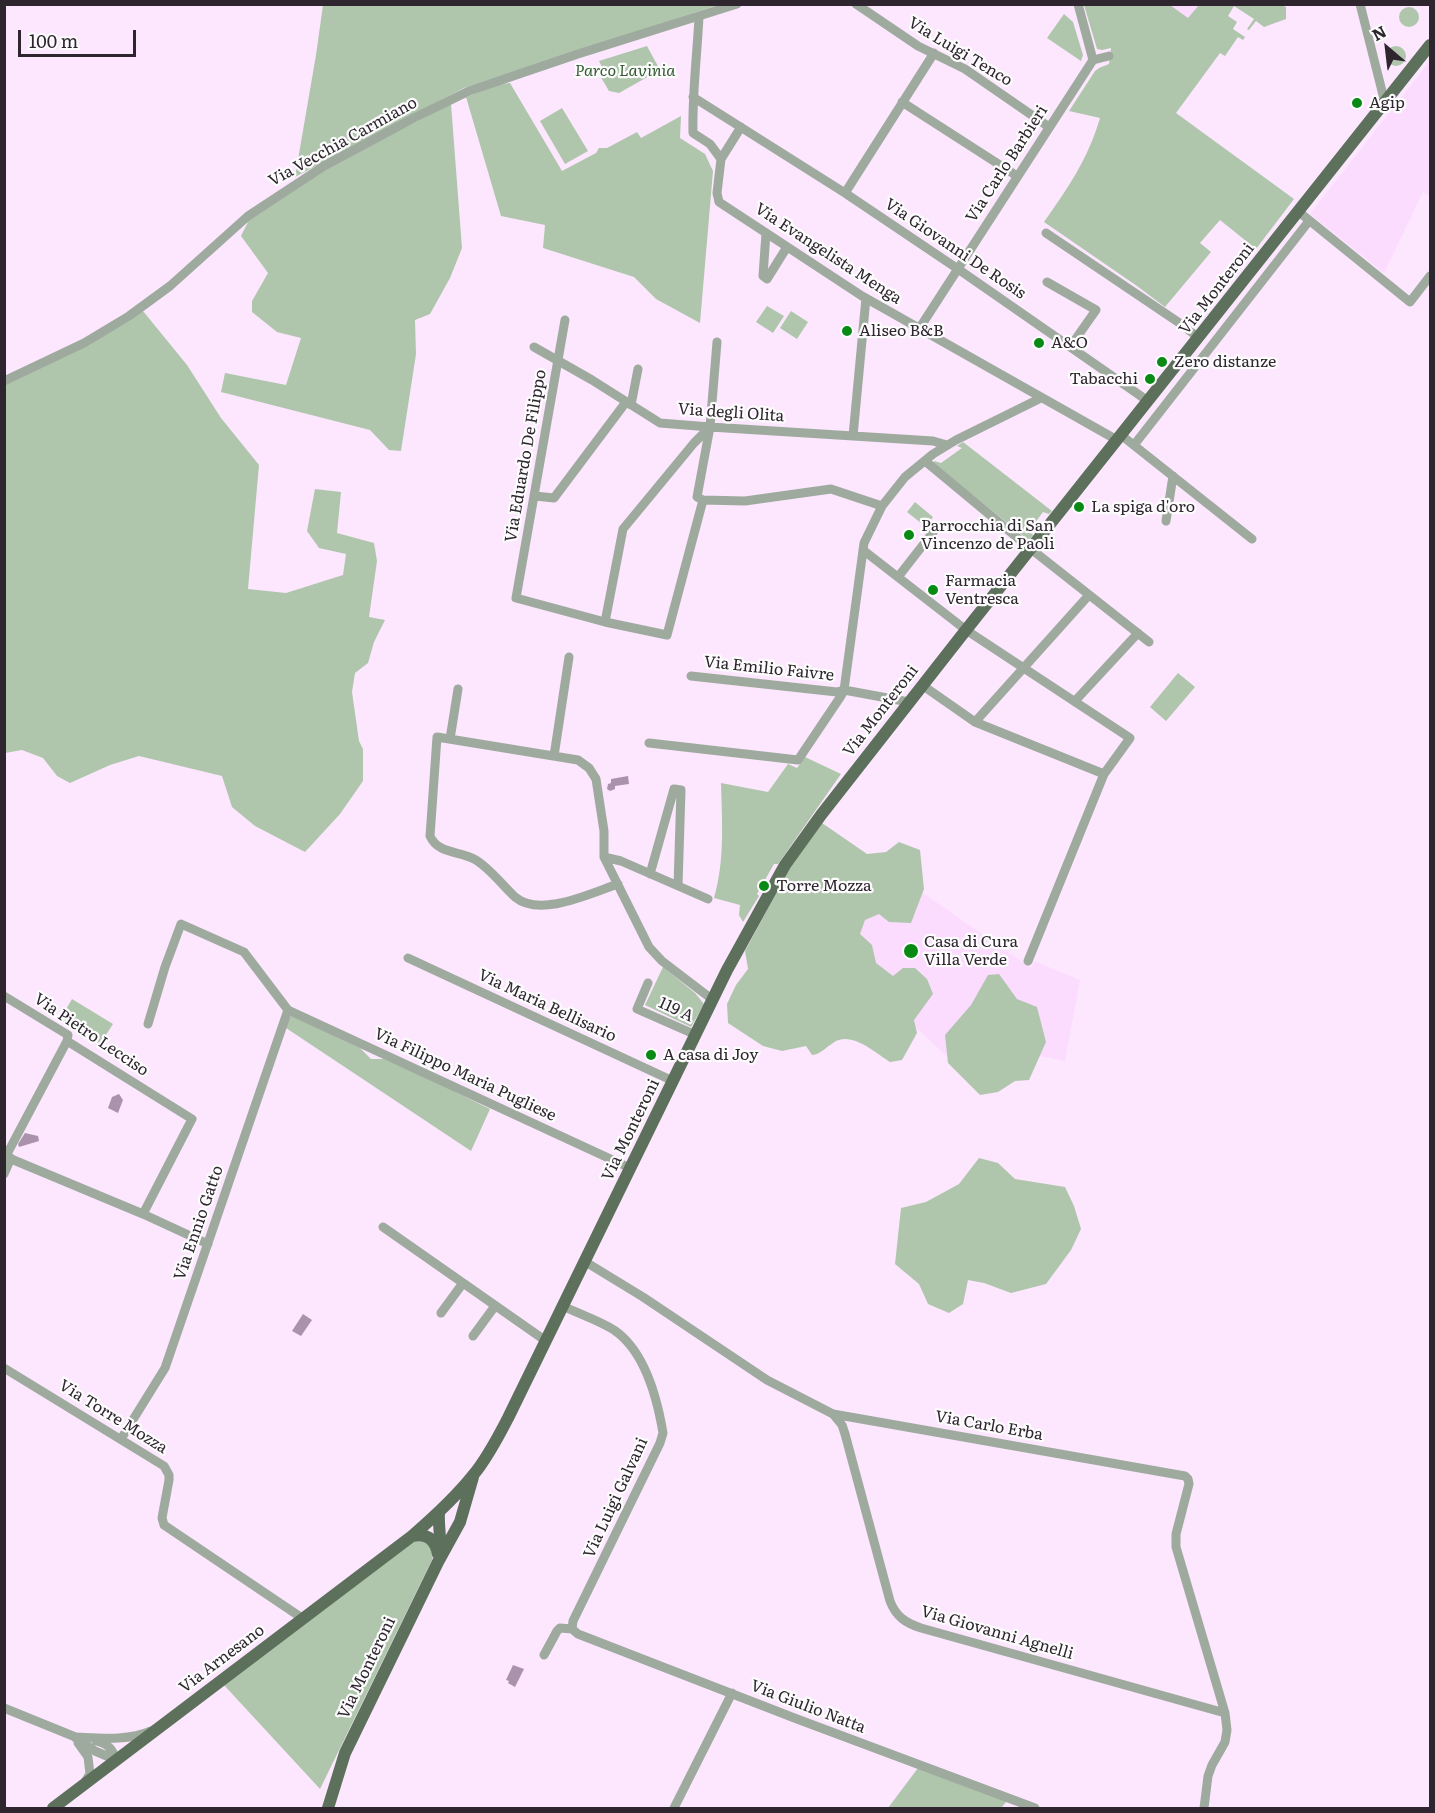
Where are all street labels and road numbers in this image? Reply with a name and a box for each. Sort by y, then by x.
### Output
street label: Via Luigi Tenco [904,13,1016,91]
street label: Via Vecchia Carmiano [265,93,421,191]
street label: Via Carlo Barbieri [962,102,1052,226]
street label: Via Giovanni De Rosis [881,195,1029,303]
street label: Via Evangelista Menga [751,199,905,309]
street label: Via Monteroni [1175,239,1259,339]
street label: Via Eduardo De Filippo [501,368,551,544]
street label: Via degli Olita [677,400,785,426]
street label: Via Emilio Faivre [703,653,835,685]
street label: Via Monteroni [839,661,923,761]
street label: Via Maria Bellisario [475,966,619,1046]
street label: Via Pietro Lecciso [30,990,152,1080]
street label: 119 A [655,994,697,1026]
street label: Via Filippo Maria Pugliese [371,1024,559,1126]
street label: Via Monteroni [598,1076,664,1184]
street label: Via Ennio Gatto [170,1163,228,1283]
street label: Via Torre Mozza [55,1376,171,1458]
street label: Via Carlo Erba [934,1407,1044,1445]
street label: Via Luigi Galvani [580,1435,652,1561]
street label: Via Giovanni Agnelli [919,1602,1075,1664]
street label: Via Monteroni [334,1614,400,1722]
street label: Via Arnesano [176,1621,268,1697]
street label: Via Giulio Natta [748,1676,868,1738]

